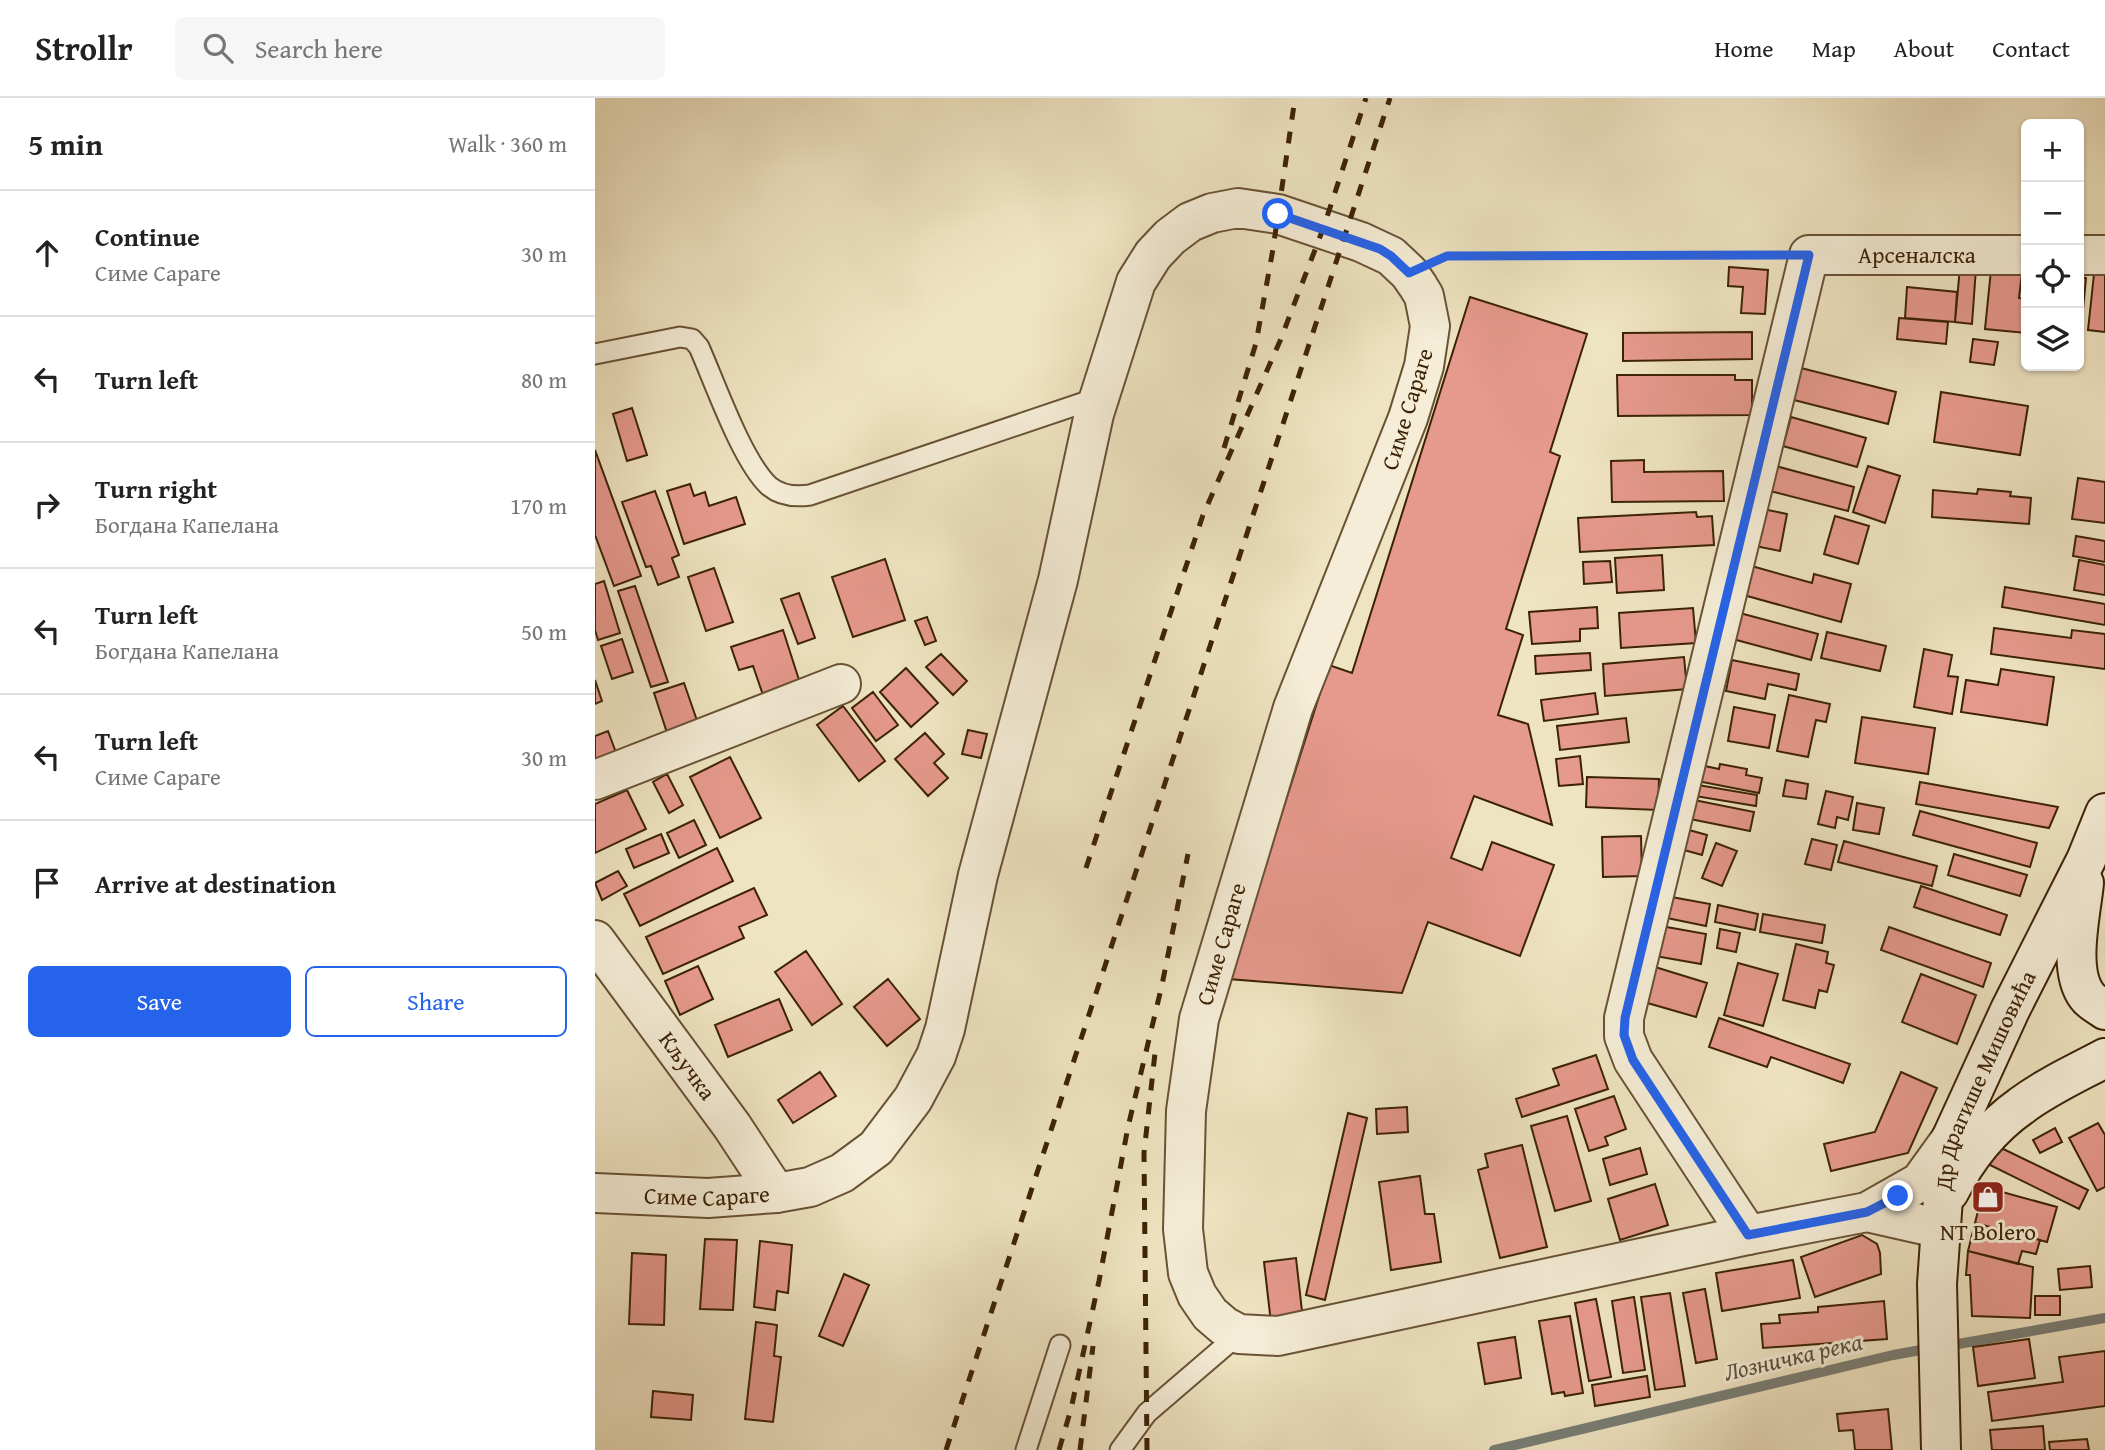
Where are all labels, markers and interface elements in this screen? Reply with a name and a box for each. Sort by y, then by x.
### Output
search box [175,17,665,80]
text: Strollr [35,24,133,72]
icon: search [199,29,237,67]
text: Search here [255,29,383,68]
text: Home [1715,31,1774,66]
text: Map [1812,31,1856,66]
text: About [1894,31,1954,66]
text: Contact [1992,31,2070,66]
map controls [2021,119,2084,371]
button: + [2021,119,2084,182]
text: 5 min [28,122,103,166]
text: Walk · 360 m [448,127,567,160]
button: − [2021,182,2084,245]
route start [1262,198,1293,229]
text: Continue [95,217,200,256]
icon: ahead [28,234,66,272]
text: 30 m [521,237,567,270]
street label: Арсеналска [1858,238,1976,271]
button: locate [2021,245,2084,308]
text: Симе Сараге [95,256,221,289]
button: layers [2021,308,2084,371]
street label: Симе Сараге [1372,344,1441,474]
icon: left [28,360,66,398]
text: Turn left [95,360,198,399]
text: 80 m [521,363,567,396]
text: Turn right [95,469,217,508]
icon: right [28,486,66,524]
text: 170 m [510,489,567,522]
text: Богдана Капелана [95,508,279,541]
text: Turn left [95,595,198,634]
icon: left [28,612,66,650]
text: 50 m [521,615,567,648]
text: Богдана Капелана [95,634,279,667]
text: Turn left [95,721,198,760]
icon: left [28,738,66,776]
text: 30 m [521,741,567,774]
text: Симе Сараге [95,760,221,793]
icon: arrive [28,864,66,902]
text: Arrive at destination [95,864,336,903]
street label: Симе Сараге [1187,879,1254,1009]
street label: Др Драгише Мишовића [1926,964,2044,1193]
button: Save [28,966,291,1037]
button: Share [305,966,567,1037]
street label: Кључка [651,1024,724,1107]
street label: Симе Сараге [643,1177,771,1214]
shop icon: NT Bolero [1969,1178,2007,1216]
route end [1882,1180,1913,1211]
place label: NT Bolero [1940,1215,2036,1248]
water label: Лозничка река [1720,1324,1865,1389]

